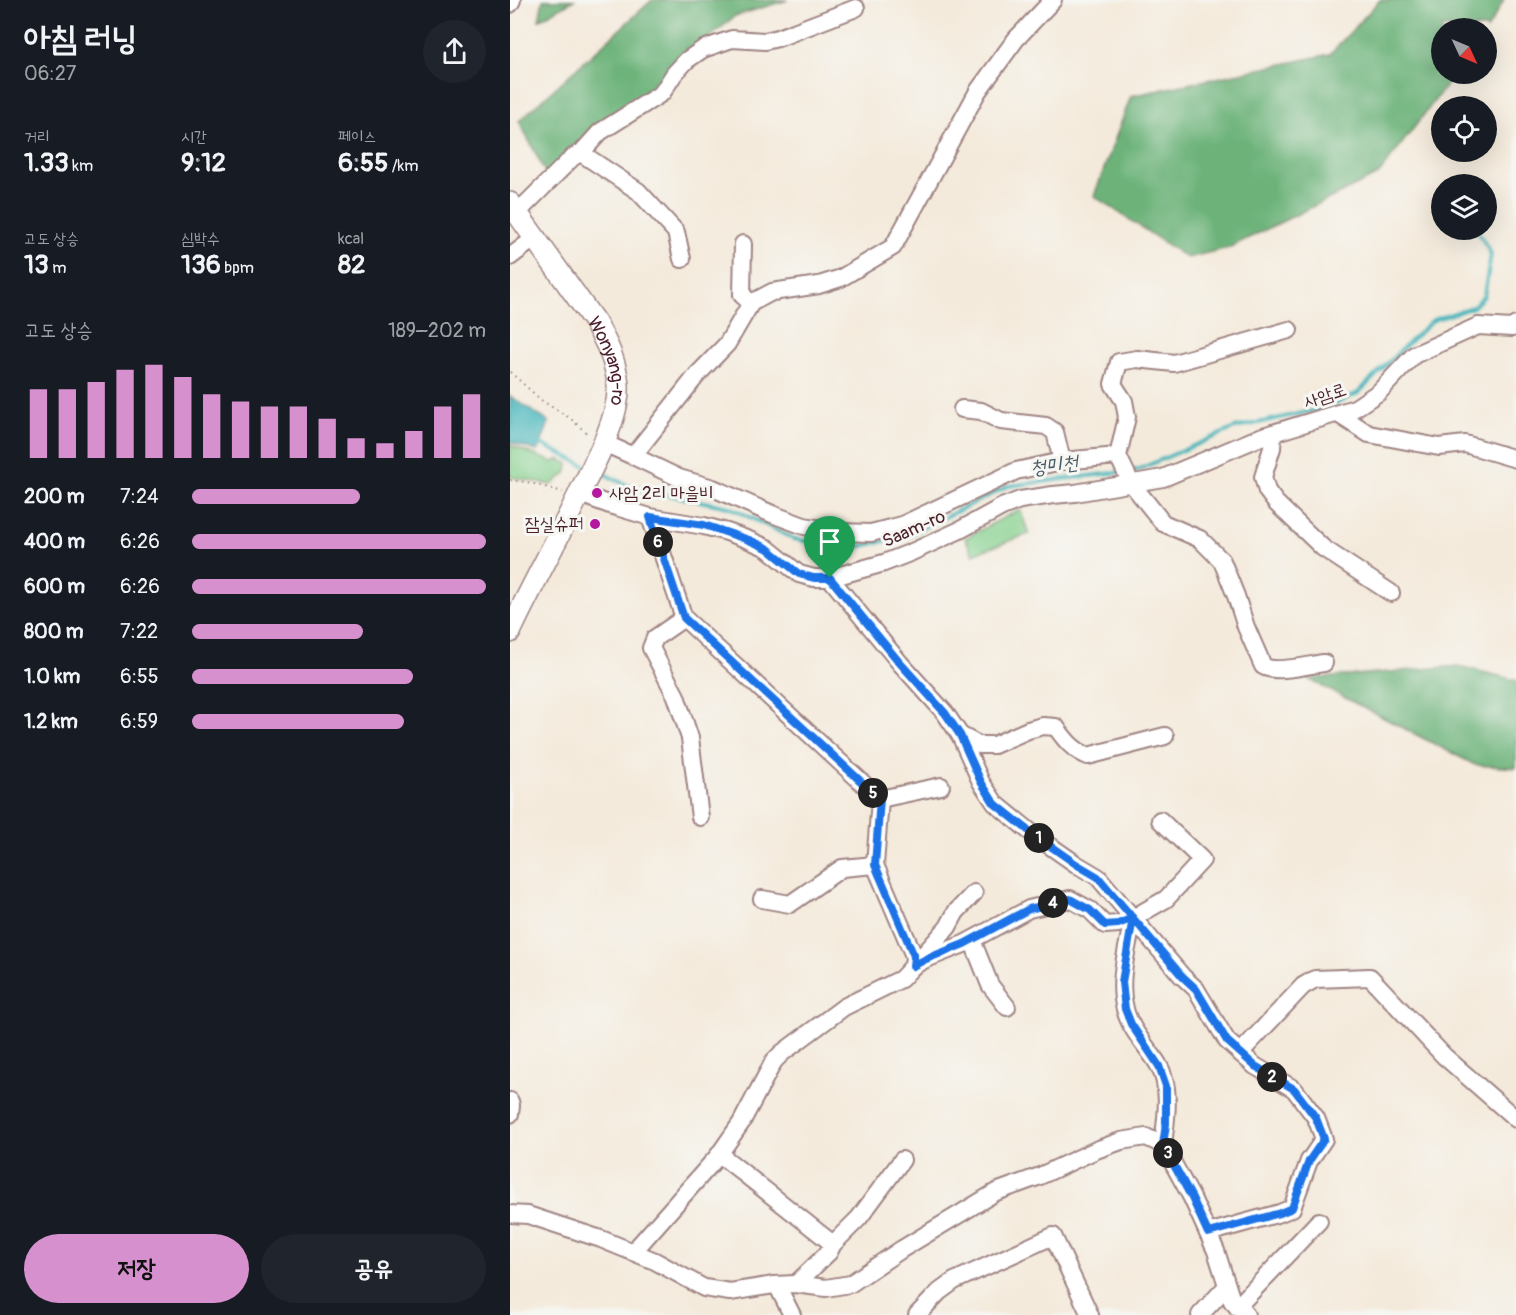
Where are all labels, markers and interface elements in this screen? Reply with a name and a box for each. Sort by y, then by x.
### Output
text: 아침 러닝 [24,18,137,59]
north arrow [1431,18,1497,84]
map controls [1431,18,1497,240]
button: share [423,20,486,83]
text: 06:27 [24,61,76,86]
button: locate [1431,96,1497,162]
text: 거리 [24,127,50,147]
text: 시간 [181,127,207,147]
text: 페이스 [338,127,377,147]
text: 1.33 [24,147,69,179]
text: 9:12 [181,147,226,179]
text: 6:55 [338,147,388,179]
text: km [69,156,93,176]
text: /km [388,156,418,176]
button: layers [1431,174,1497,240]
text: 고도 상승 [24,229,79,249]
text: 심박수 [181,229,220,249]
text: kcal [338,229,364,249]
text: 13 [24,249,49,281]
text: 136 [181,249,221,281]
text: 82 [338,249,366,281]
text: m [49,258,66,278]
text: bpm [221,258,254,278]
street label: Wonyang-ro [582,312,630,408]
text: 고도 상승 [24,318,93,343]
text: 189–202 m [388,318,486,343]
street label: 사암로 [1301,378,1349,414]
water label: 청미천 [1029,449,1081,480]
place label: 사암 2리 마을비 [609,482,714,505]
text: 200 m [24,484,85,509]
text: 7:24 [120,484,159,509]
marker: 사암 2리 마을비 [590,486,604,500]
street label: Saam-ro [879,505,949,553]
place label: 잠실슈퍼 [525,513,583,536]
pin [804,516,855,578]
marker: 잠실슈퍼 [588,517,602,531]
icon: arrive [813,525,846,558]
pin: 6 [643,527,673,557]
text: 400 m [24,529,85,554]
text: 6:26 [120,529,160,554]
text: 6 [653,532,663,552]
text: 600 m [24,574,85,599]
text: 6:26 [120,574,160,599]
text: 800 m [24,619,84,644]
text: 7:22 [120,619,158,644]
text: 1.0 km [24,664,80,689]
text: 6:55 [120,664,159,689]
text: 1.2 km [24,709,78,734]
text: 6:59 [120,709,158,734]
pin: 5 [858,778,888,808]
text: 5 [869,783,877,803]
pin: 1 [1024,823,1054,853]
text: 1 [1036,828,1042,848]
pin: 4 [1038,888,1068,918]
text: 4 [1048,893,1058,913]
pin: 2 [1257,1062,1287,1092]
text: 2 [1268,1067,1276,1087]
pin: 3 [1153,1138,1183,1168]
text: 3 [1164,1143,1172,1163]
button: 저장 [24,1234,249,1303]
button: 공유 [261,1234,486,1303]

